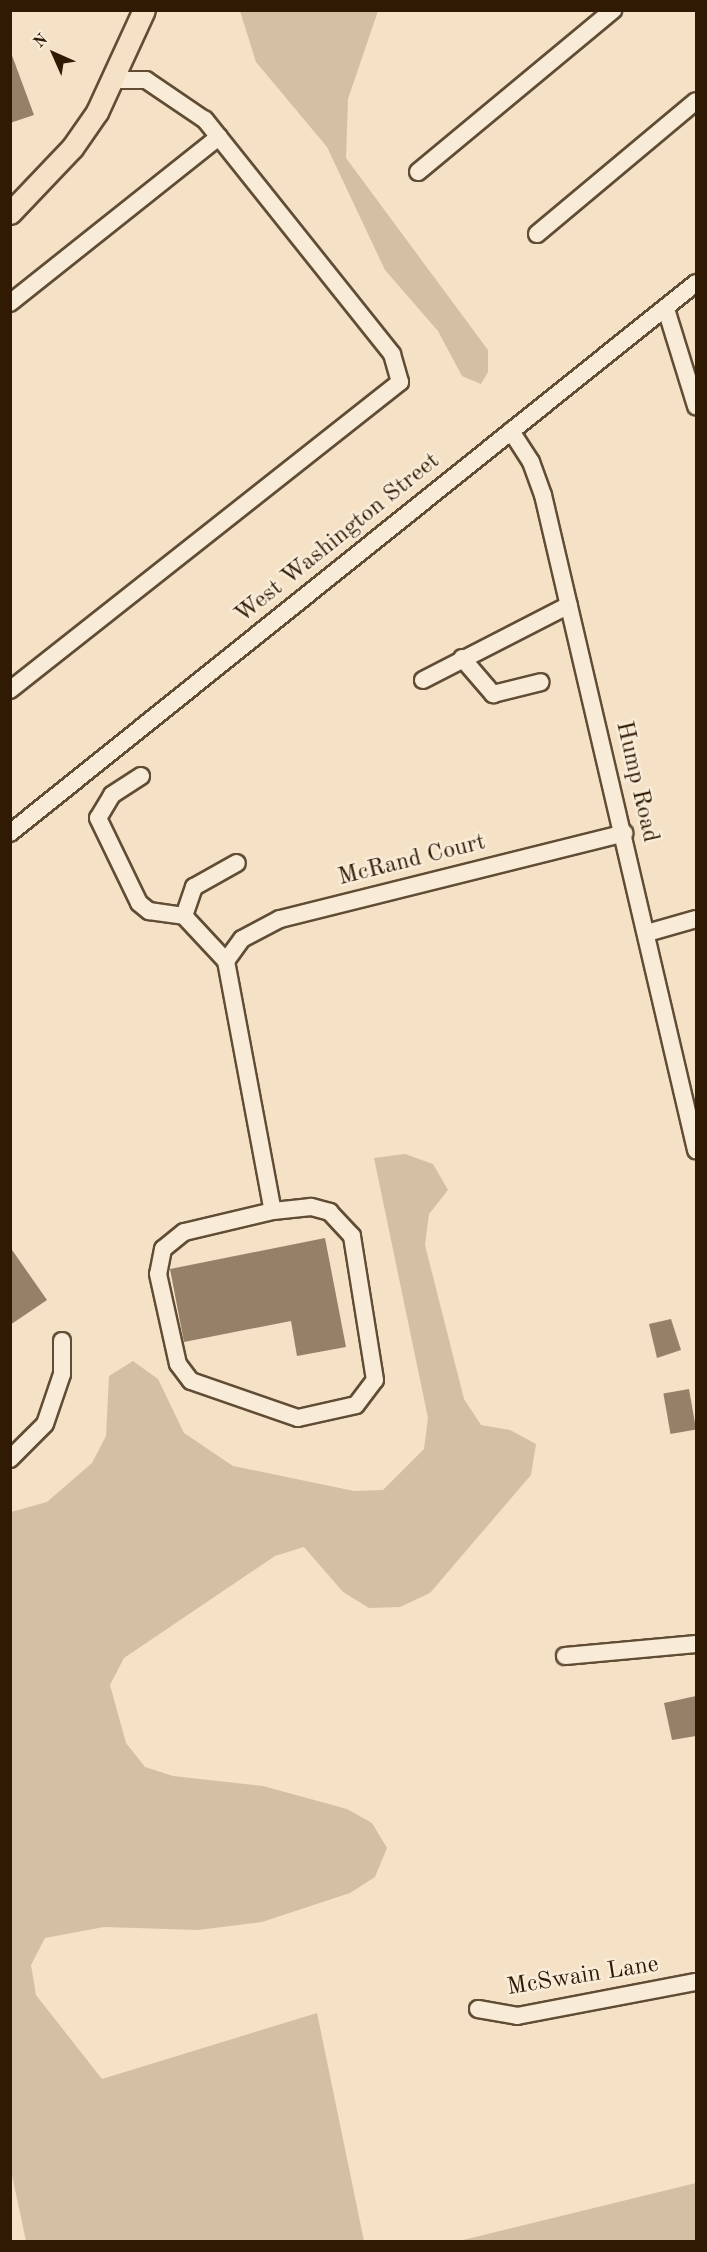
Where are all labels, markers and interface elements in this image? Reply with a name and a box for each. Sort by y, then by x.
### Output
north arrow [24,24,84,84]
text: N [31,31,51,51]
street label: West Washington Street [230,448,446,630]
street label: Hump Road [608,719,664,845]
street label: McRand Court [335,829,489,893]
street label: McSwain Lane [505,1951,661,2003]

